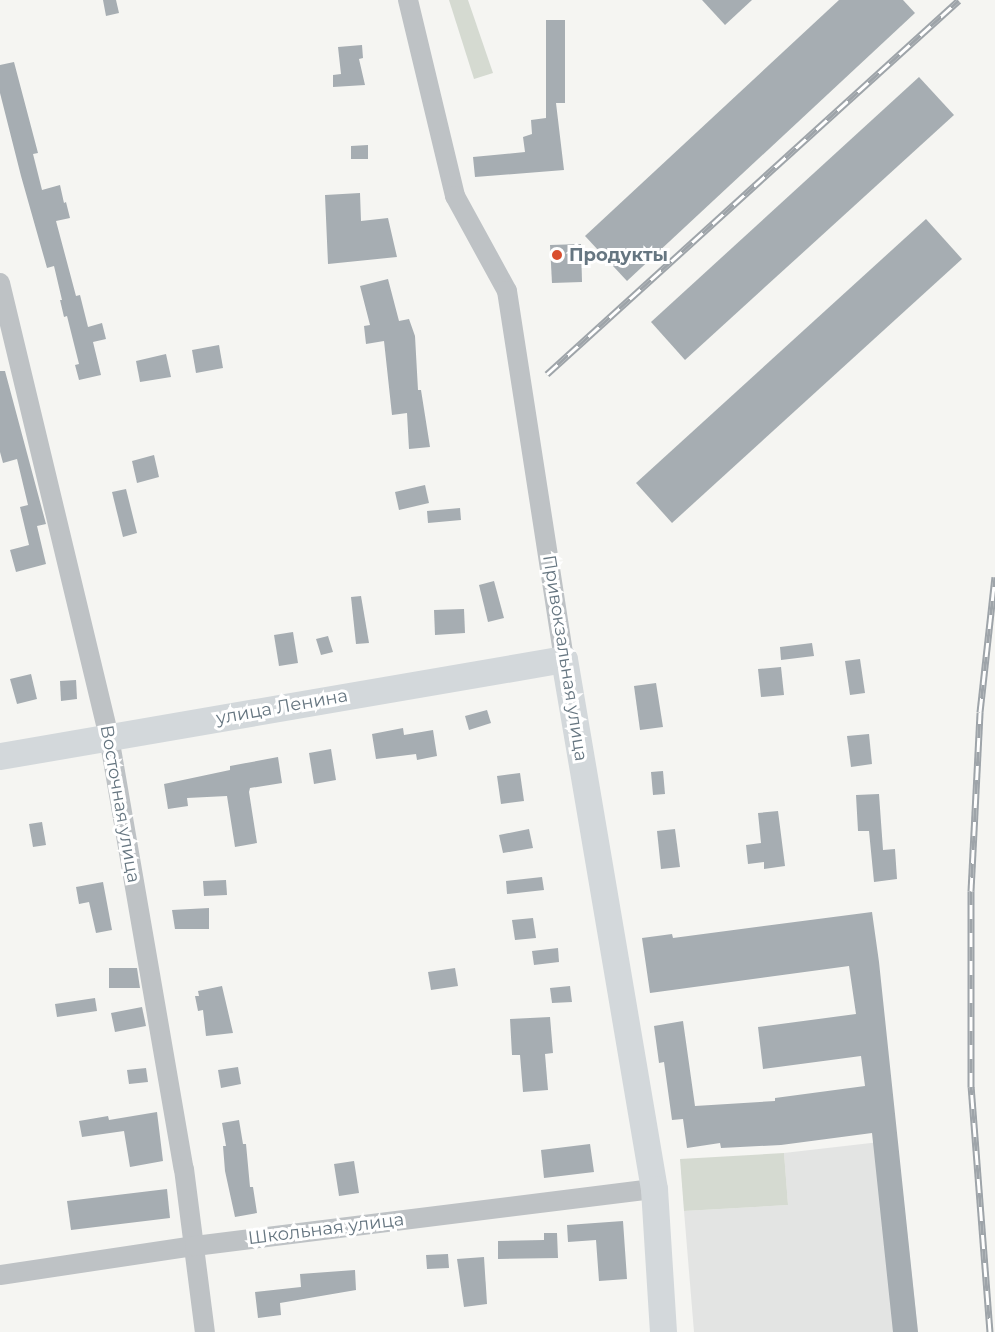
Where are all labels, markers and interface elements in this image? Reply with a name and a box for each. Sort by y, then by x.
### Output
place label: Продукты [569,244,668,266]
marker: Продукты [550,248,564,262]
street label: Привокзальная улица [538,553,592,763]
street label: улица Ленина [214,685,350,729]
street label: Восточная улица [96,724,144,884]
street label: Школьная улица [247,1209,405,1249]

